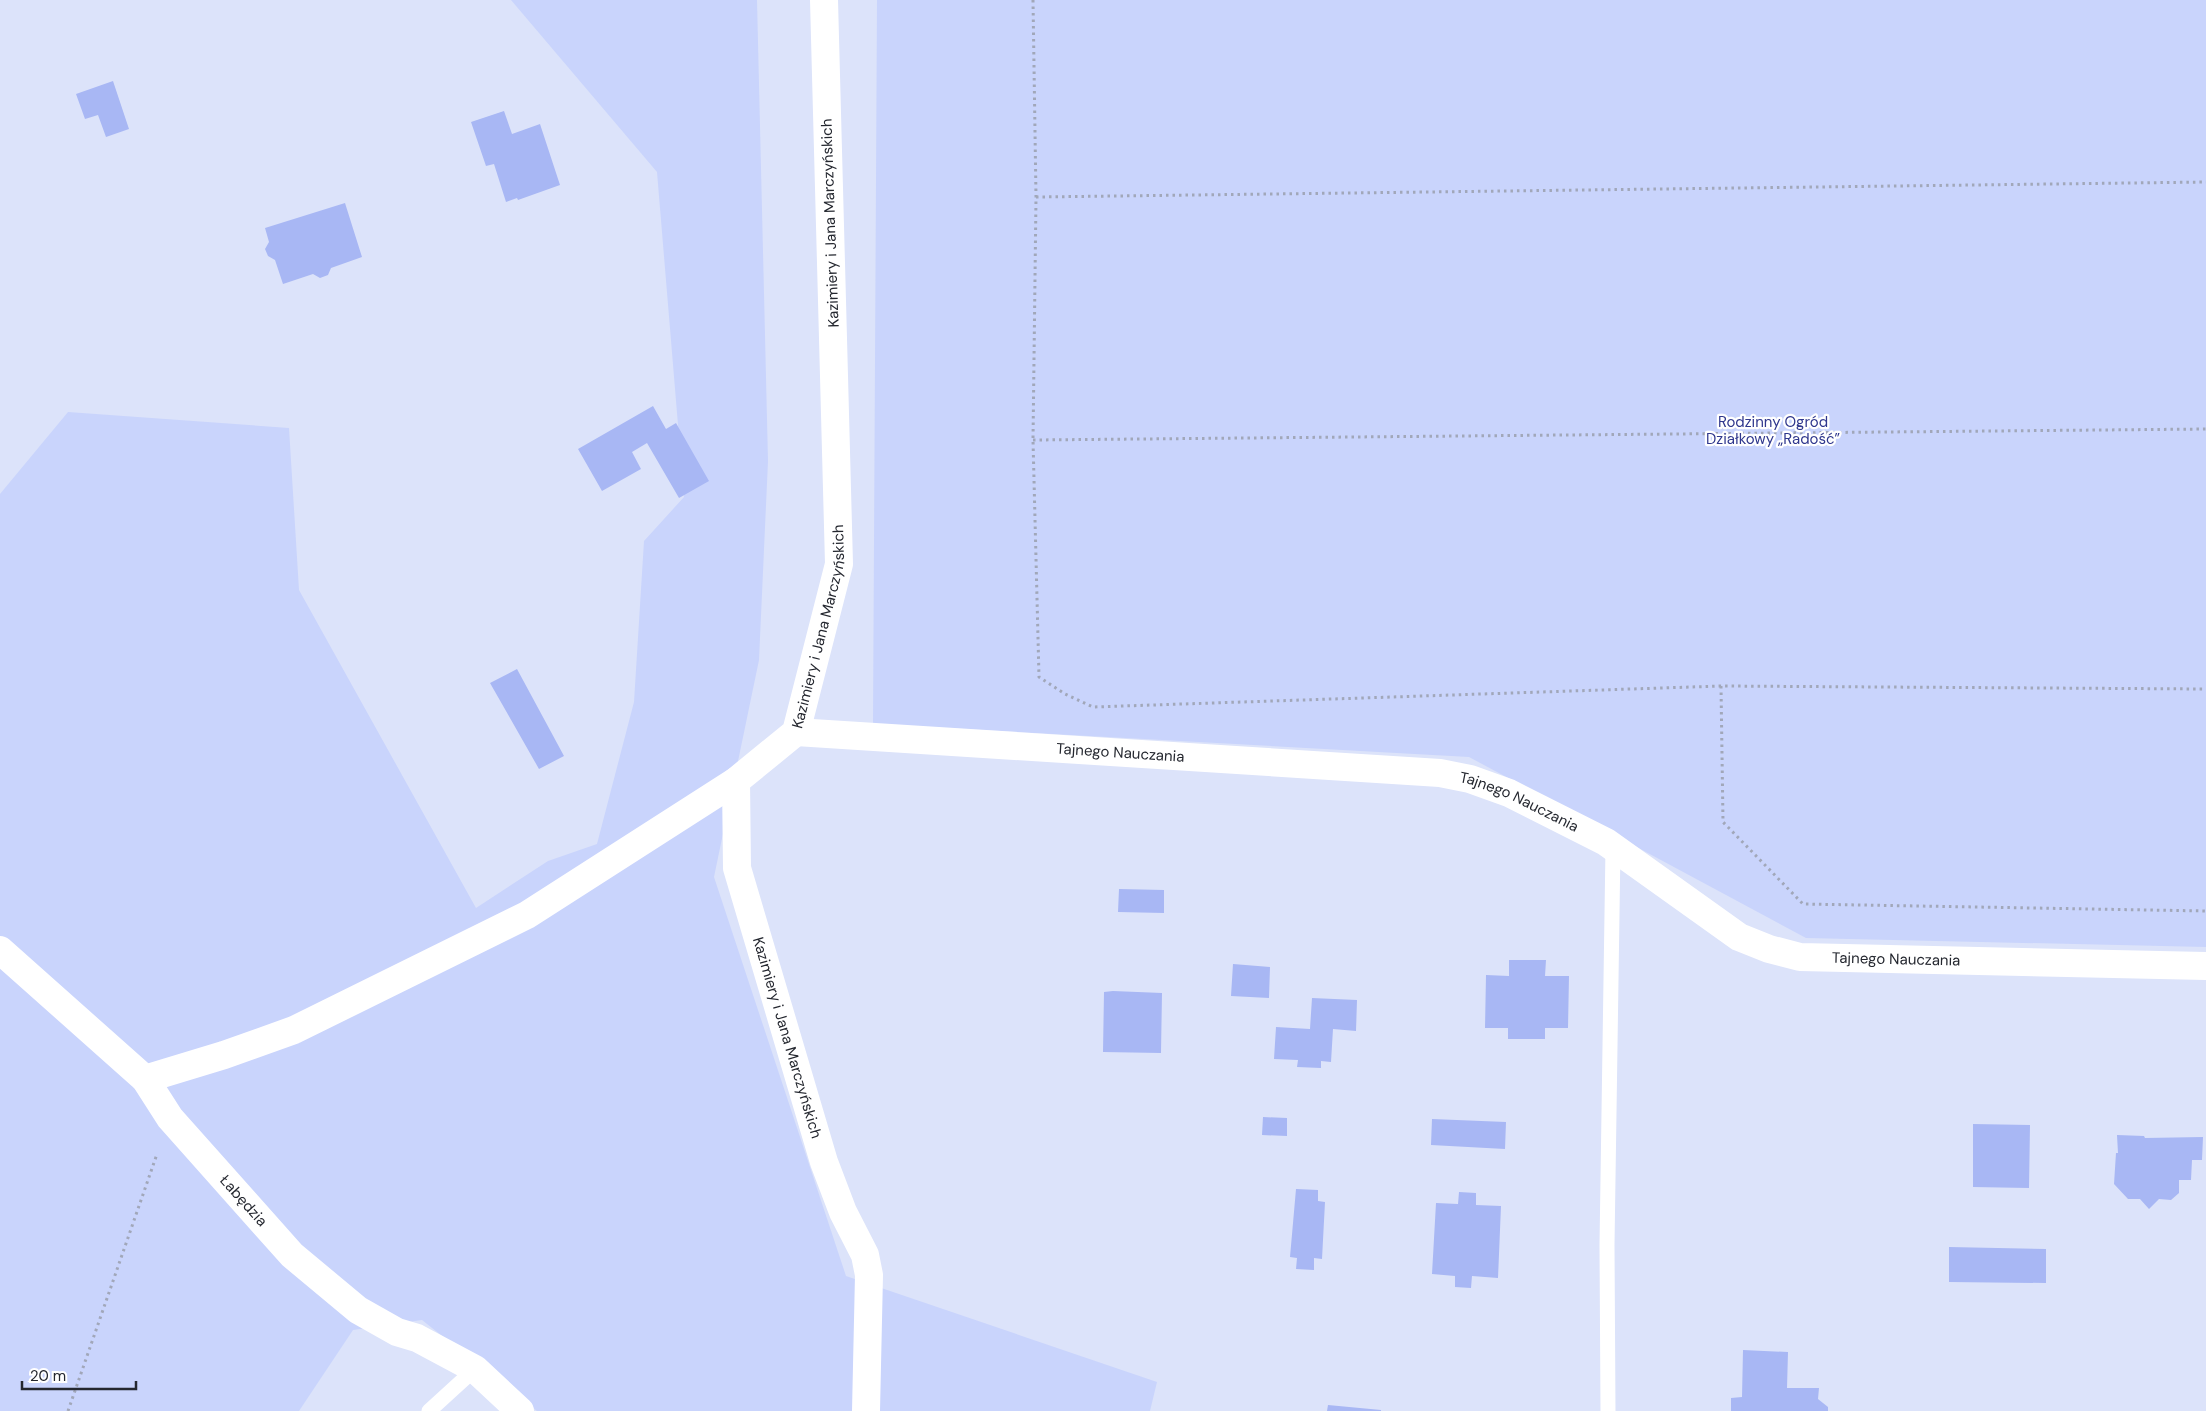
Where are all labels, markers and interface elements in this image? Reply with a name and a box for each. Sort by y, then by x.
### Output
street label: Kazimiery i Jana Marczyńskich [816,118,844,328]
park label: Rodzinny Ogród Działkowy „Radość” [1706,412,1841,449]
street label: Kazimiery i Jana Marczyńskich [787,524,850,731]
street label: Tajnego Nauczania [1056,739,1185,767]
street label: Tajnego Nauczania [1458,767,1582,837]
street label: Kazimiery i Jana Marczyńskich [748,935,826,1141]
street label: Tajnego Nauczania [1832,948,1961,971]
street label: Łabędzia [215,1171,272,1231]
scale bar [22,1358,136,1390]
text: 20 m [30,1366,66,1386]

